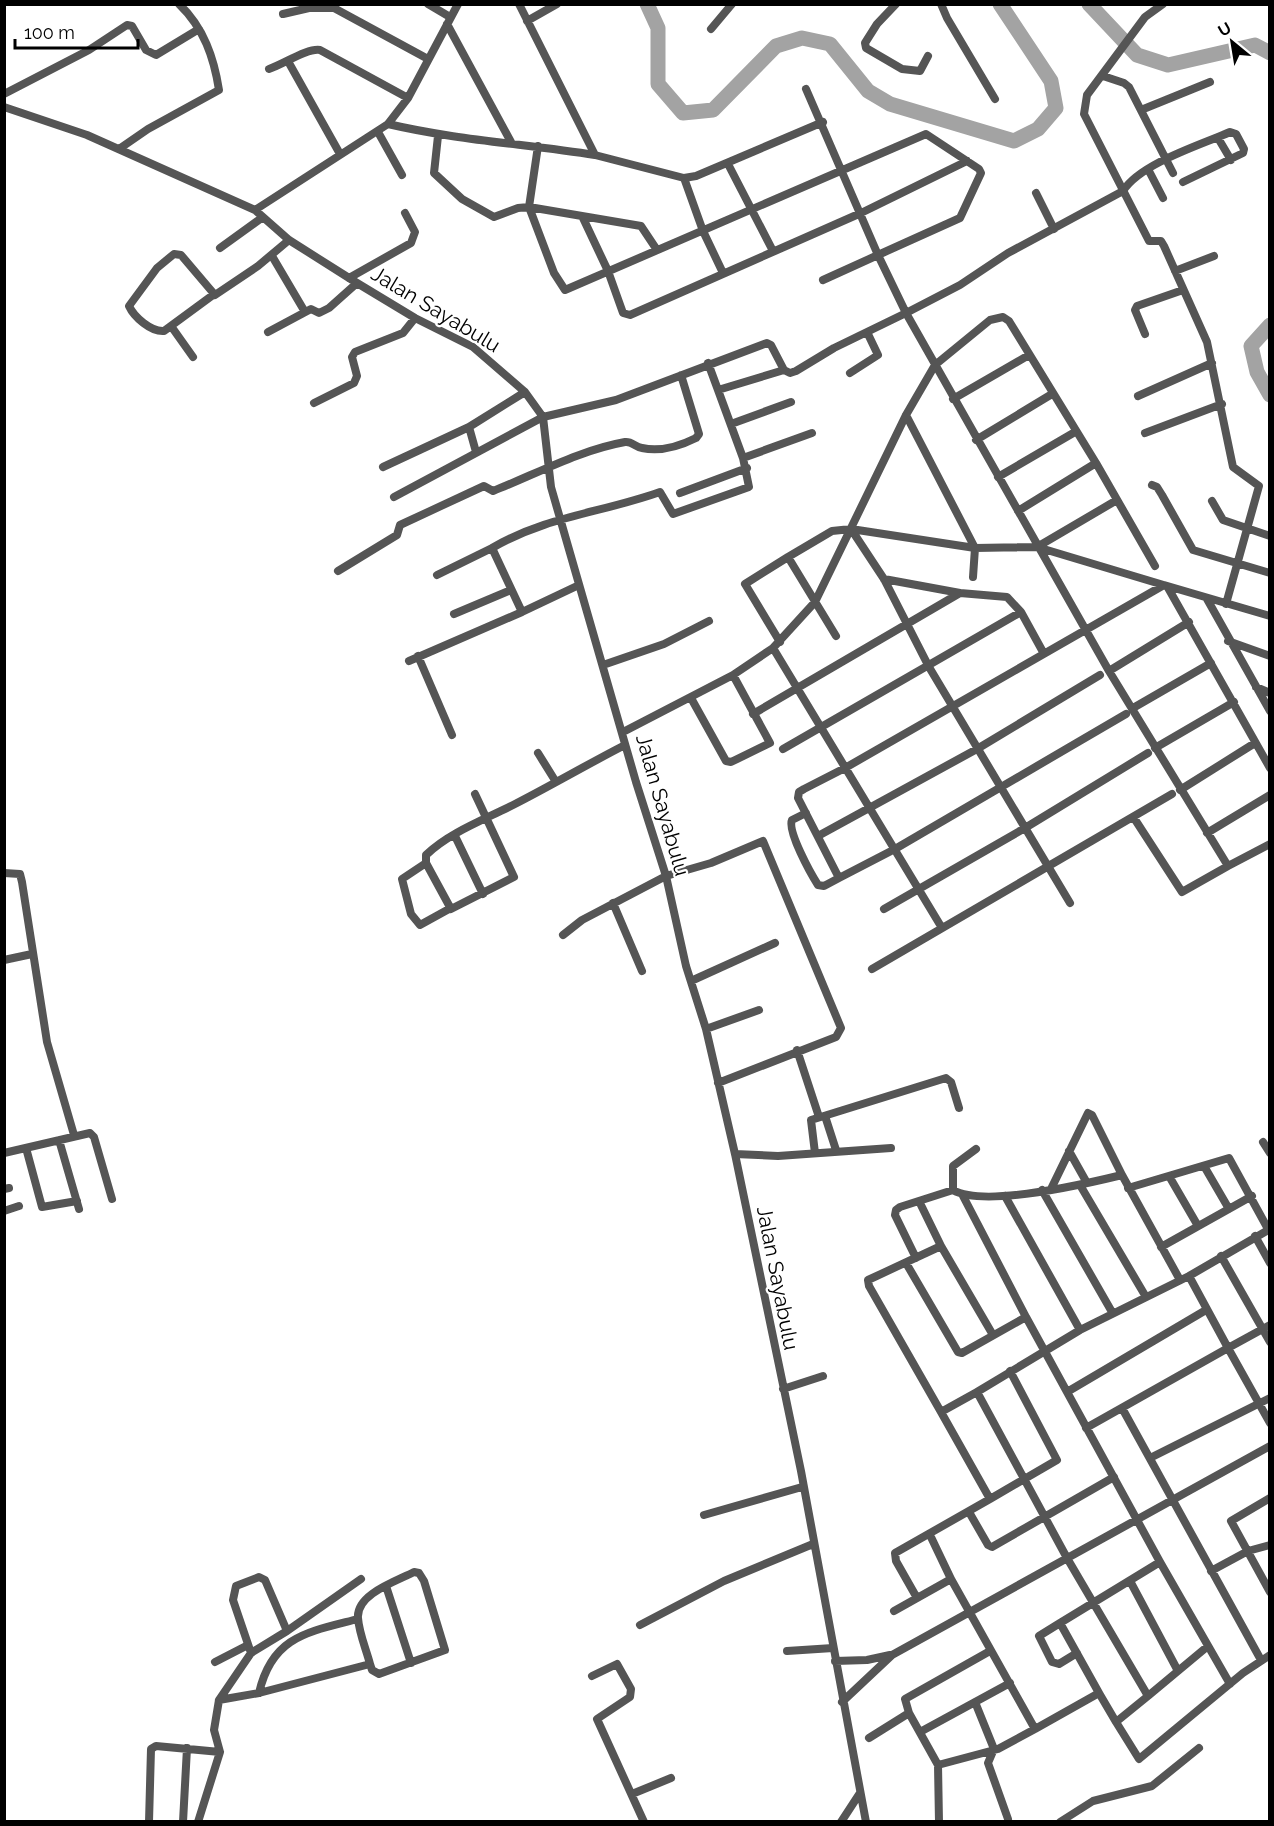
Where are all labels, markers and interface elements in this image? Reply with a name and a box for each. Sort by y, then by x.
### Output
scale bar [15,12,138,50]
north arrow [1202,12,1262,72]
text: U [1215,18,1235,41]
text: 100 m [24,22,75,43]
street label: Jalan Sayabulu [367,261,505,357]
street label: Jalan Sayabulu [631,731,695,879]
street label: Jalan Sayabulu [752,1204,804,1352]

